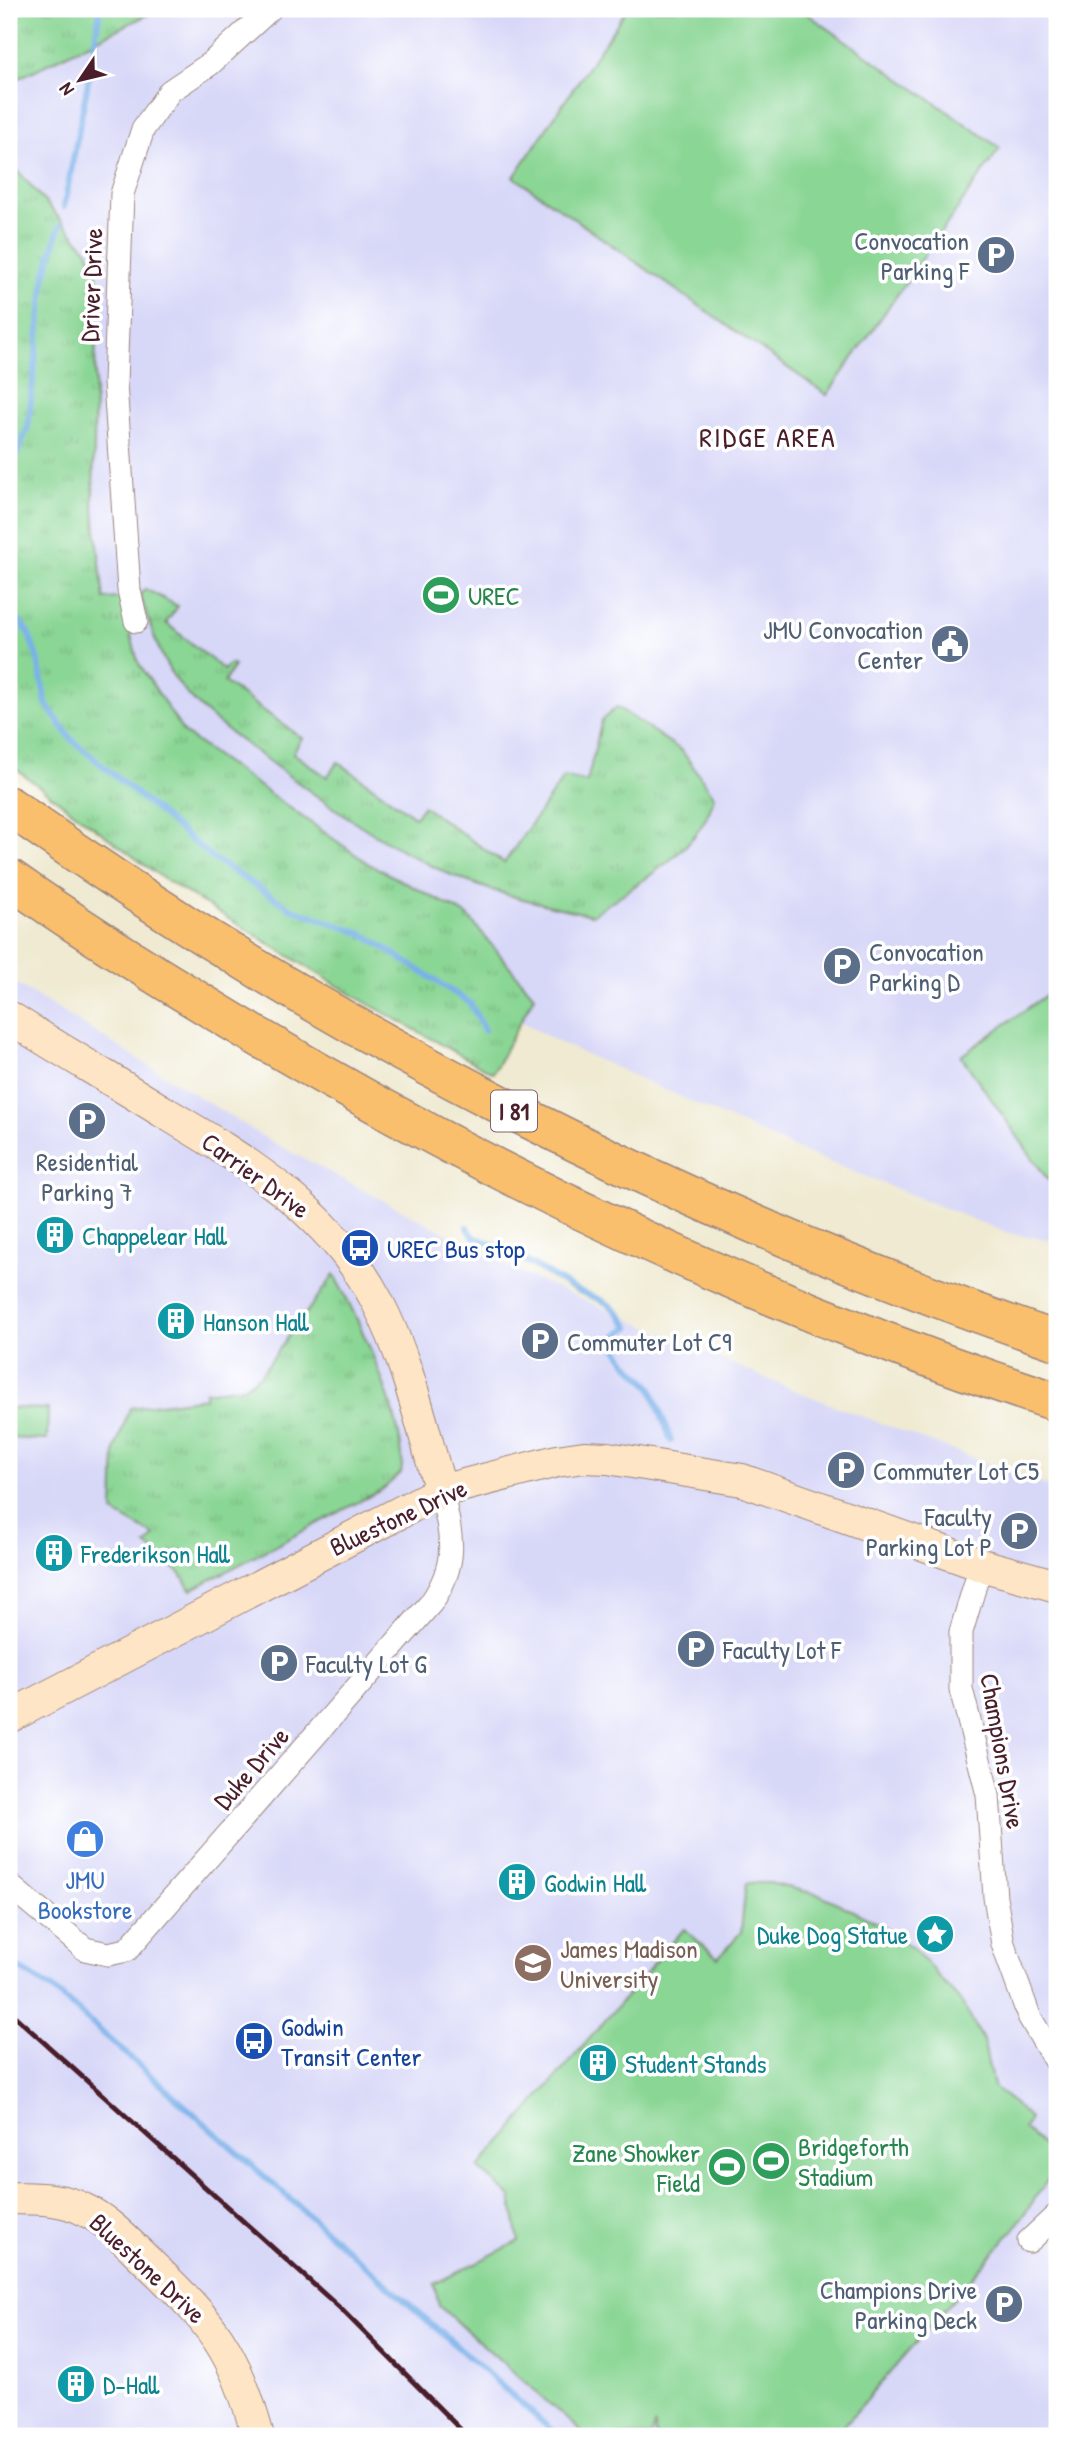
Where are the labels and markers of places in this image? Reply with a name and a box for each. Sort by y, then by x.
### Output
place label: Convocation Parking F [854,223,970,288]
parking icon: Convocation Parking F [975,234,1017,276]
sports icon: UREC [420,574,462,616]
place label: UREC [468,578,520,613]
place label: JMU Convocation Center [763,612,923,677]
public building icon: JMU Convocation Center [929,623,971,665]
place label: Convocation Parking D [869,934,984,999]
parking icon: Convocation Parking D [821,945,863,987]
parking icon: Residential Parking 7 [66,1100,108,1142]
place label: Residential Parking 7 [36,1144,138,1209]
building icon: Chappelear Hall [34,1214,76,1256]
place label: Chappelear Hall [82,1218,228,1253]
bus stop icon: UREC Bus stop [339,1227,381,1269]
place label: UREC Bus stop [387,1231,525,1266]
building icon: Hanson Hall [155,1300,197,1342]
place label: Hanson Hall [203,1304,310,1339]
parking icon: Commuter Lot C9 [519,1320,561,1362]
place label: Commuter Lot C9 [567,1324,732,1359]
parking icon: Commuter Lot C5 [825,1449,867,1491]
place label: Commuter Lot C5 [873,1453,1039,1488]
place label: Faculty Parking Lot P [866,1499,992,1564]
parking icon: Faculty Parking Lot P [998,1510,1040,1552]
building icon: Frederikson Hall [33,1532,75,1574]
place label: Frederikson Hall [80,1536,231,1571]
parking icon: Faculty Lot F [675,1628,717,1670]
place label: Faculty Lot F [722,1632,842,1667]
parking icon: Faculty Lot G [258,1642,300,1684]
place label: Faculty Lot G [305,1646,427,1681]
shop icon: JMU Bookstore [64,1818,106,1860]
building icon: Godwin Hall [496,1861,538,1903]
place label: JMU Bookstore [38,1862,132,1927]
place label: Godwin Hall [544,1865,647,1900]
place icon: Duke Dog Statue [914,1913,956,1955]
place label: Duke Dog Statue [757,1917,908,1952]
place label: James Madison University [560,1931,698,1996]
school or university icon: James Madison University [512,1942,554,1984]
place label: Godwin Transit Center [281,2009,422,2074]
bus stop icon: Godwin Transit Center [233,2020,275,2062]
building icon: Student Stands [577,2042,619,2084]
place label: Student Stands [625,2046,766,2081]
place label: Bridgeforth Stadium [798,2129,909,2194]
place label: Zane Showker Field [572,2135,700,2200]
sports icon: Bridgeforth Stadium [750,2140,792,2182]
sports icon: Zane Showker Field [706,2146,748,2188]
place label: Champions Drive Parking Deck [820,2272,977,2337]
parking icon: Champions Drive Parking Deck [983,2283,1025,2325]
building icon: D-Hall [55,2363,97,2405]
place label: D-Hall [103,2367,160,2402]

